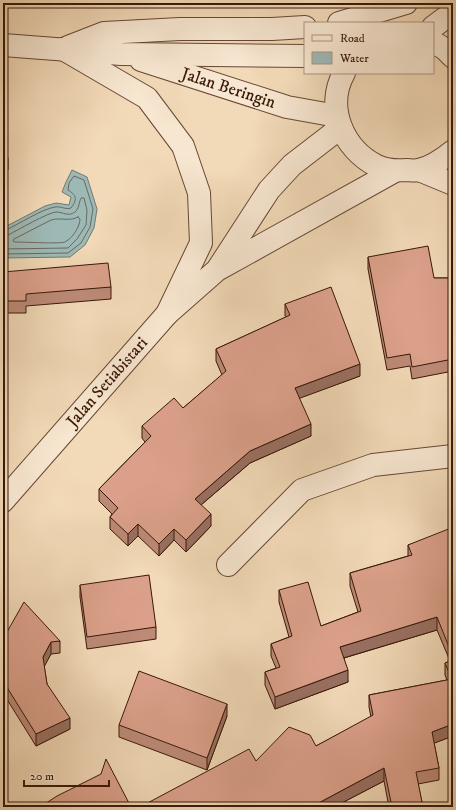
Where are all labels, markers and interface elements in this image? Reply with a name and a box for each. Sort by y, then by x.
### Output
legend [304,22,434,74]
text: Road [340,31,365,46]
text: Water [339,51,369,66]
street label: Jalan Beringin [177,62,278,114]
street label: Jalan Setiabistari [60,332,153,433]
scale bar [24,762,109,788]
text: 20 m [30,769,54,784]

